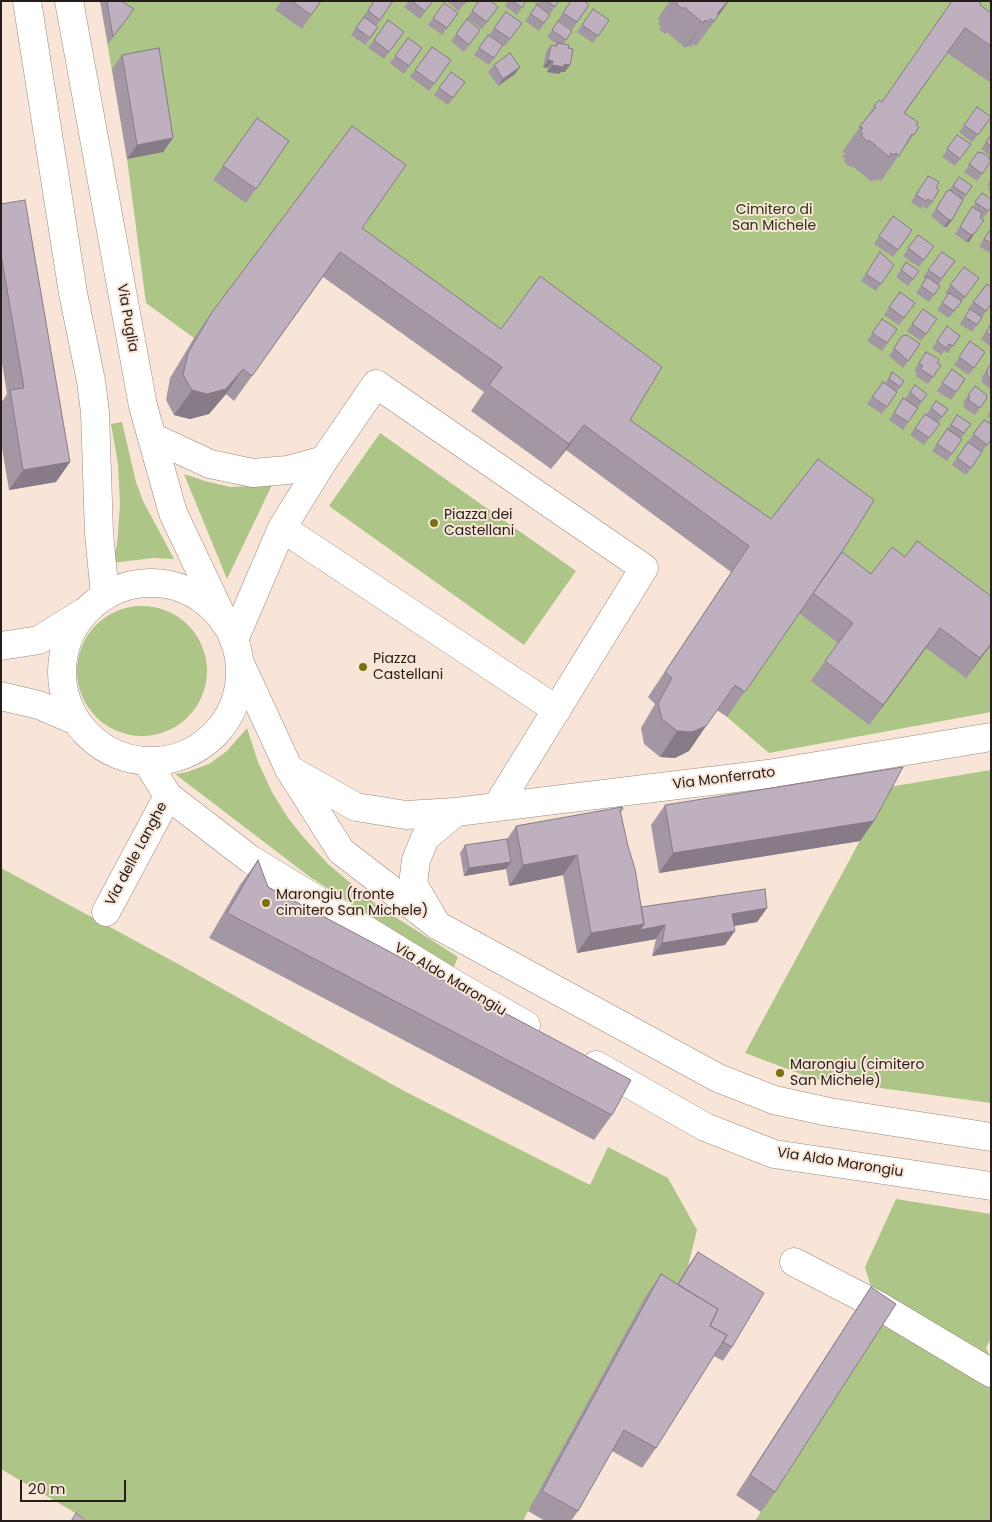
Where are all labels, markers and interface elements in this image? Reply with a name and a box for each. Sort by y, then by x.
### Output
park label: Cimitero di San Michele [732,202,816,234]
street label: Via Puglia [113,283,141,353]
place label: Piazza dei Castellani [444,507,514,540]
marker: Piazza dei Castellani [428,517,440,529]
place label: Piazza Castellani [373,651,443,684]
marker: Piazza Castellani [357,661,369,673]
street label: Via Monferrato [672,764,776,794]
street label: Via delle Langhe [103,799,171,909]
place label: Marongiu (fronte cimitero San Michele) [276,887,428,920]
marker: Marongiu (fronte cimitero San Michele) [260,897,272,909]
street label: Via Aldo Marongiu [391,940,509,1020]
place label: Marongiu (cimitero San Michele) [790,1057,924,1090]
marker: Marongiu (cimitero San Michele) [774,1067,786,1079]
street label: Via Aldo Marongiu [776,1145,904,1181]
scale bar [22,1470,129,1502]
text: 20 m [28,1478,66,1499]

